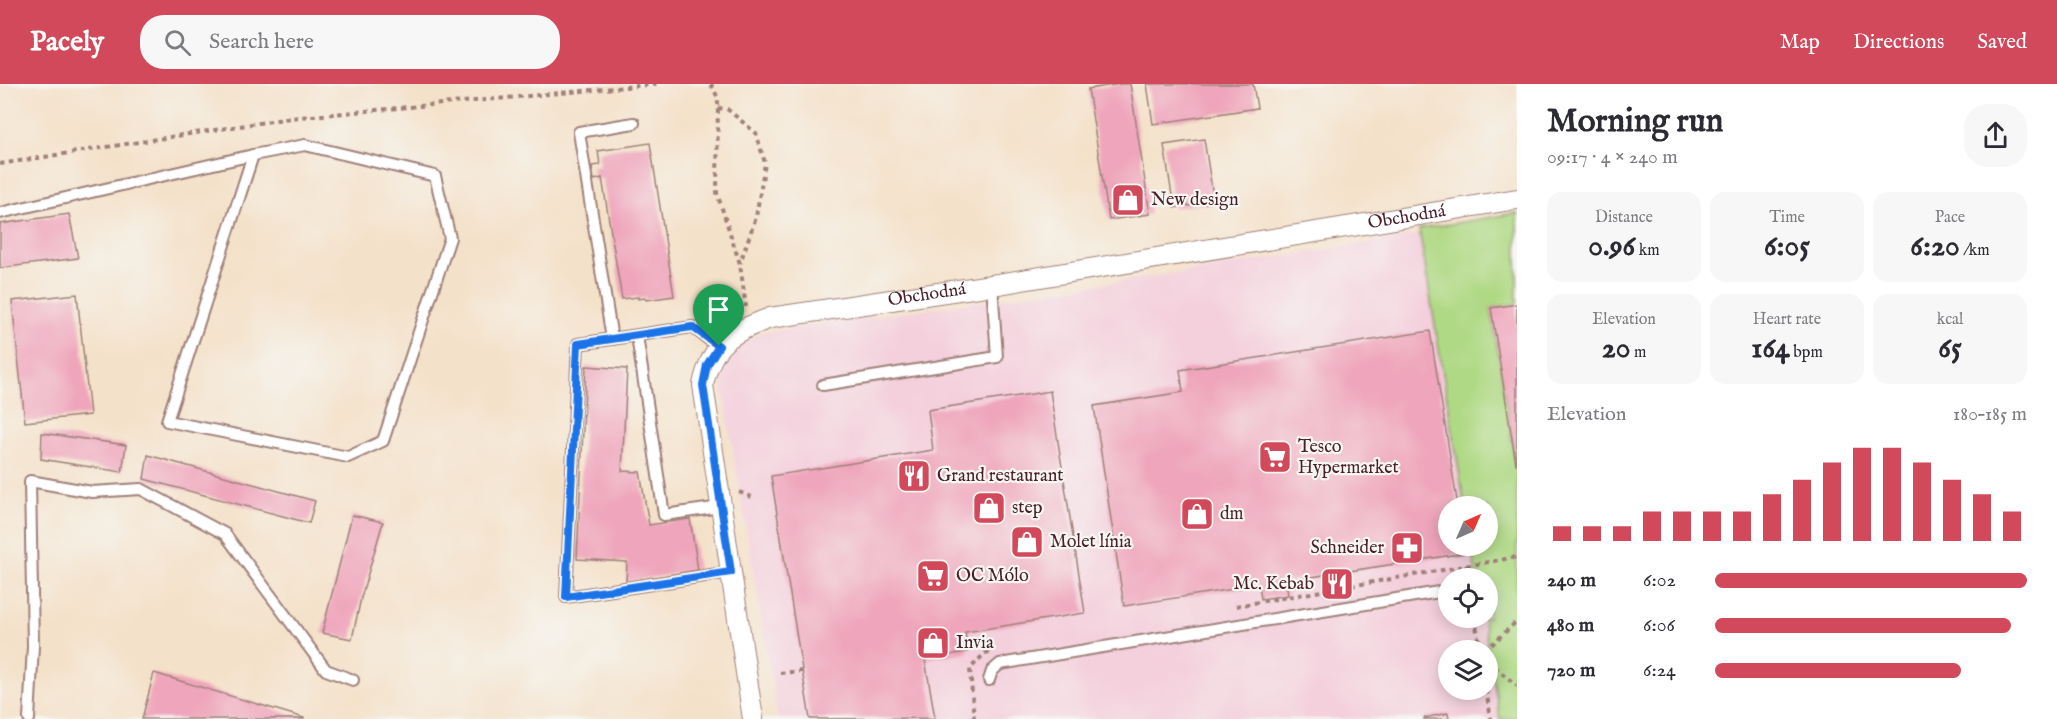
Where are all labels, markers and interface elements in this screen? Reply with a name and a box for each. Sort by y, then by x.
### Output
search box [140,15,560,69]
text: Pacely [30,25,104,60]
icon: search [161,26,194,59]
text: Search here [209,28,314,56]
text: Map [1780,29,1820,56]
text: Directions [1853,29,1944,56]
text: Saved [1977,29,2027,56]
text: Morning run [1547,101,1723,143]
button: share [1964,104,2027,167]
text: 09:17 · 4 × 240 m [1547,145,1678,170]
shop icon: New design [1110,182,1146,218]
place label: New design [1151,189,1239,212]
street label: Obchodná [1366,199,1447,235]
text: Distance [1595,208,1653,228]
text: Time [1769,208,1805,228]
text: Pace [1935,208,1965,228]
text: 0.96 [1588,228,1635,266]
text: 6:05 [1764,228,1810,266]
text: 6:20 [1910,228,1960,266]
text: km [1635,241,1660,261]
text: /km [1960,241,1990,261]
street label: Obchodná [886,278,968,312]
pin [693,284,744,346]
icon: arrive [702,293,735,326]
text: Elevation [1592,310,1656,330]
text: Heart rate [1753,310,1821,330]
text: kcal [1937,310,1963,330]
text: 20 [1602,330,1630,368]
text: 164 [1751,330,1790,368]
text: 65 [1938,330,1962,368]
text: m [1630,343,1646,363]
text: bpm [1790,343,1823,363]
text: Elevation [1547,402,1626,427]
text: 180–185 m [1953,402,2027,427]
place label: Tesco Hypermarket [1298,436,1399,480]
supermarket icon: Tesco Hypermarket [1257,439,1293,475]
restaurant icon: Grand restaurant [896,458,932,494]
place label: Grand restaurant [937,465,1063,488]
shop icon: step [971,490,1007,526]
shop icon: dm [1179,496,1215,532]
north arrow [1438,496,1498,556]
map controls [1438,496,1498,700]
place label: step [1012,497,1043,520]
place label: dm [1220,503,1244,526]
shop icon: Molet línia [1009,524,1045,560]
pharmacy icon: Schneider [1389,530,1425,566]
place label: Molet línia [1050,531,1132,554]
place label: Schneider [1310,537,1384,560]
supermarket icon: OC Mólo [915,558,951,594]
place label: OC Mólo [956,565,1029,588]
restaurant icon: Mc. Kebab [1319,566,1355,602]
button: locate [1438,568,1498,628]
text: 240 m [1547,568,1596,593]
text: 6:02 [1643,568,1676,593]
place label: Mc. Kebab [1233,573,1314,596]
text: 480 m [1547,613,1594,638]
text: 6:06 [1643,613,1675,638]
shop icon: Invia [915,625,951,661]
place label: Invia [956,632,994,655]
button: layers [1438,640,1498,700]
text: 720 m [1547,658,1595,683]
text: 6:24 [1643,658,1676,683]

